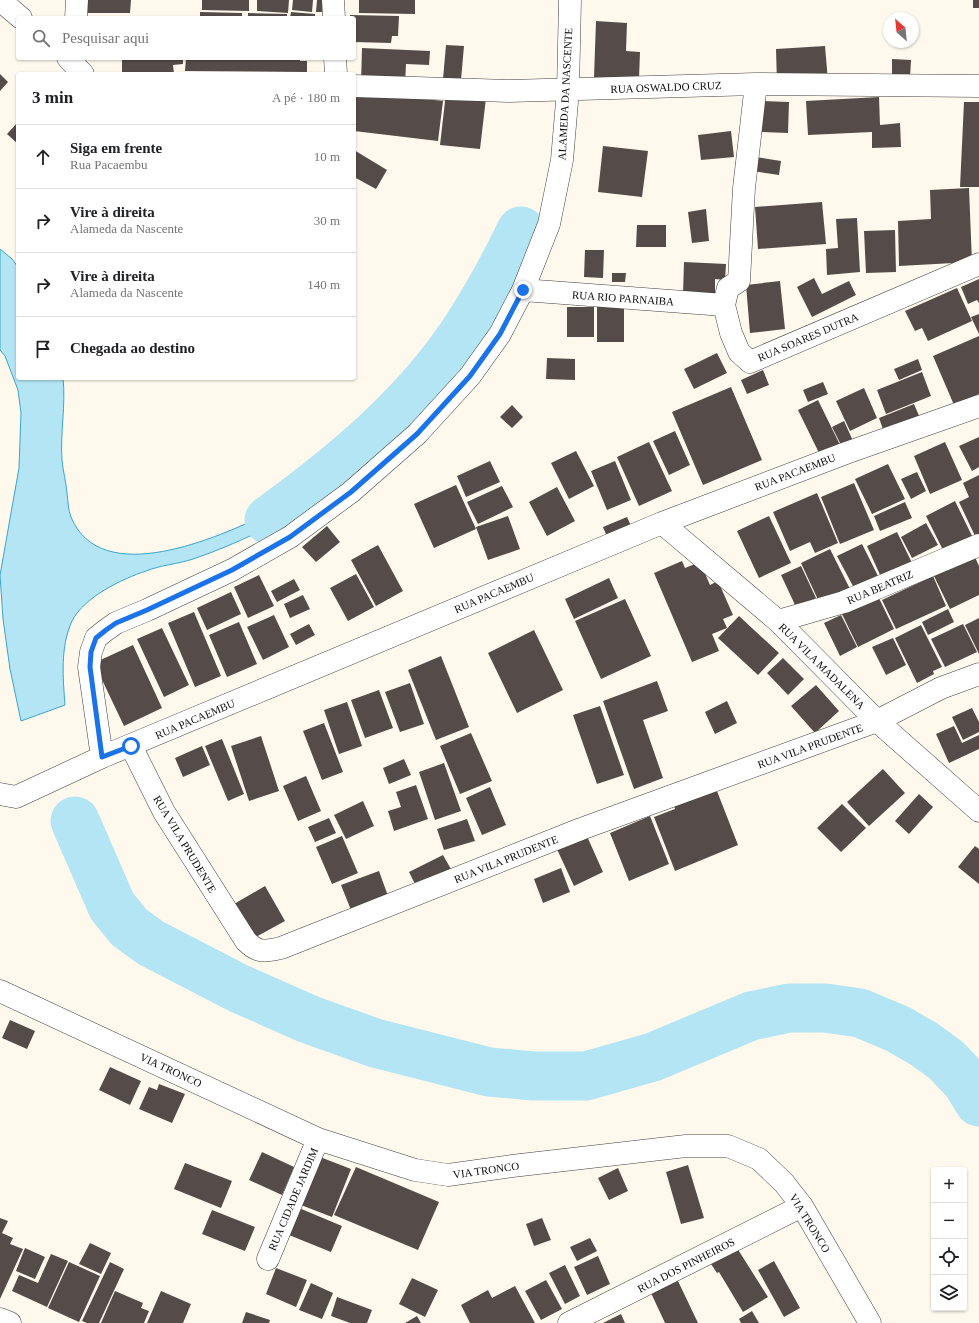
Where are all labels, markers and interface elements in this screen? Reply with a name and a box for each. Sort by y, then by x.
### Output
north arrow [883,12,919,48]
search box [16,16,356,60]
icon: search [30,27,52,49]
street label: ALAMEDA DA NASCENTE [556,27,574,161]
text: Pesquisar aqui [62,30,149,46]
street label: RUA OSWALDO CRUZ [610,79,722,95]
text: 3 min [32,88,73,107]
text: A pé · 180 m [272,90,340,105]
text: Siga em frente [70,140,162,156]
icon: ahead [32,146,54,168]
text: 10 m [314,149,340,164]
text: Rua Pacaembu [70,157,148,172]
text: Vire à direita [70,204,155,220]
icon: right [32,210,54,232]
text: 30 m [314,213,340,228]
text: Alameda da Nascente [70,221,183,236]
text: Vire à direita [70,268,155,284]
icon: right [32,274,54,296]
text: 140 m [307,277,340,292]
route end [514,281,532,299]
text: Alameda da Nascente [70,285,183,300]
street label: RUA RIO PARNAIBA [572,288,674,308]
street label: RUA SOARES DUTRA [756,310,860,364]
icon: arrive [32,338,54,360]
text: Chegada ao destino [70,340,195,356]
street label: RUA PACAEMBU [753,451,837,493]
street label: RUA BEATRIZ [845,568,915,606]
street label: RUA PACAEMBU [452,571,536,615]
street label: RUA VILA MADALENA [777,621,867,711]
street label: RUA PACAEMBU [153,697,237,741]
street label: RUA VILA PRUDENTE [756,721,864,771]
route start [122,737,140,755]
street label: RUA VILA PRUDENTE [151,793,219,895]
street label: RUA VILA PRUDENTE [452,833,560,885]
street label: VIA TRONCO [138,1050,204,1090]
street label: RUA CIDADE JARDIM [266,1146,320,1252]
street label: VIA TRONCO [452,1159,520,1181]
map controls [931,1167,967,1311]
button: + [931,1167,967,1203]
street label: VIA TRONCO [787,1192,833,1255]
button: − [931,1203,967,1239]
street label: RUA DOS PINHEIROS [635,1235,737,1295]
button: locate [931,1239,967,1275]
button: layers [931,1275,967,1311]

